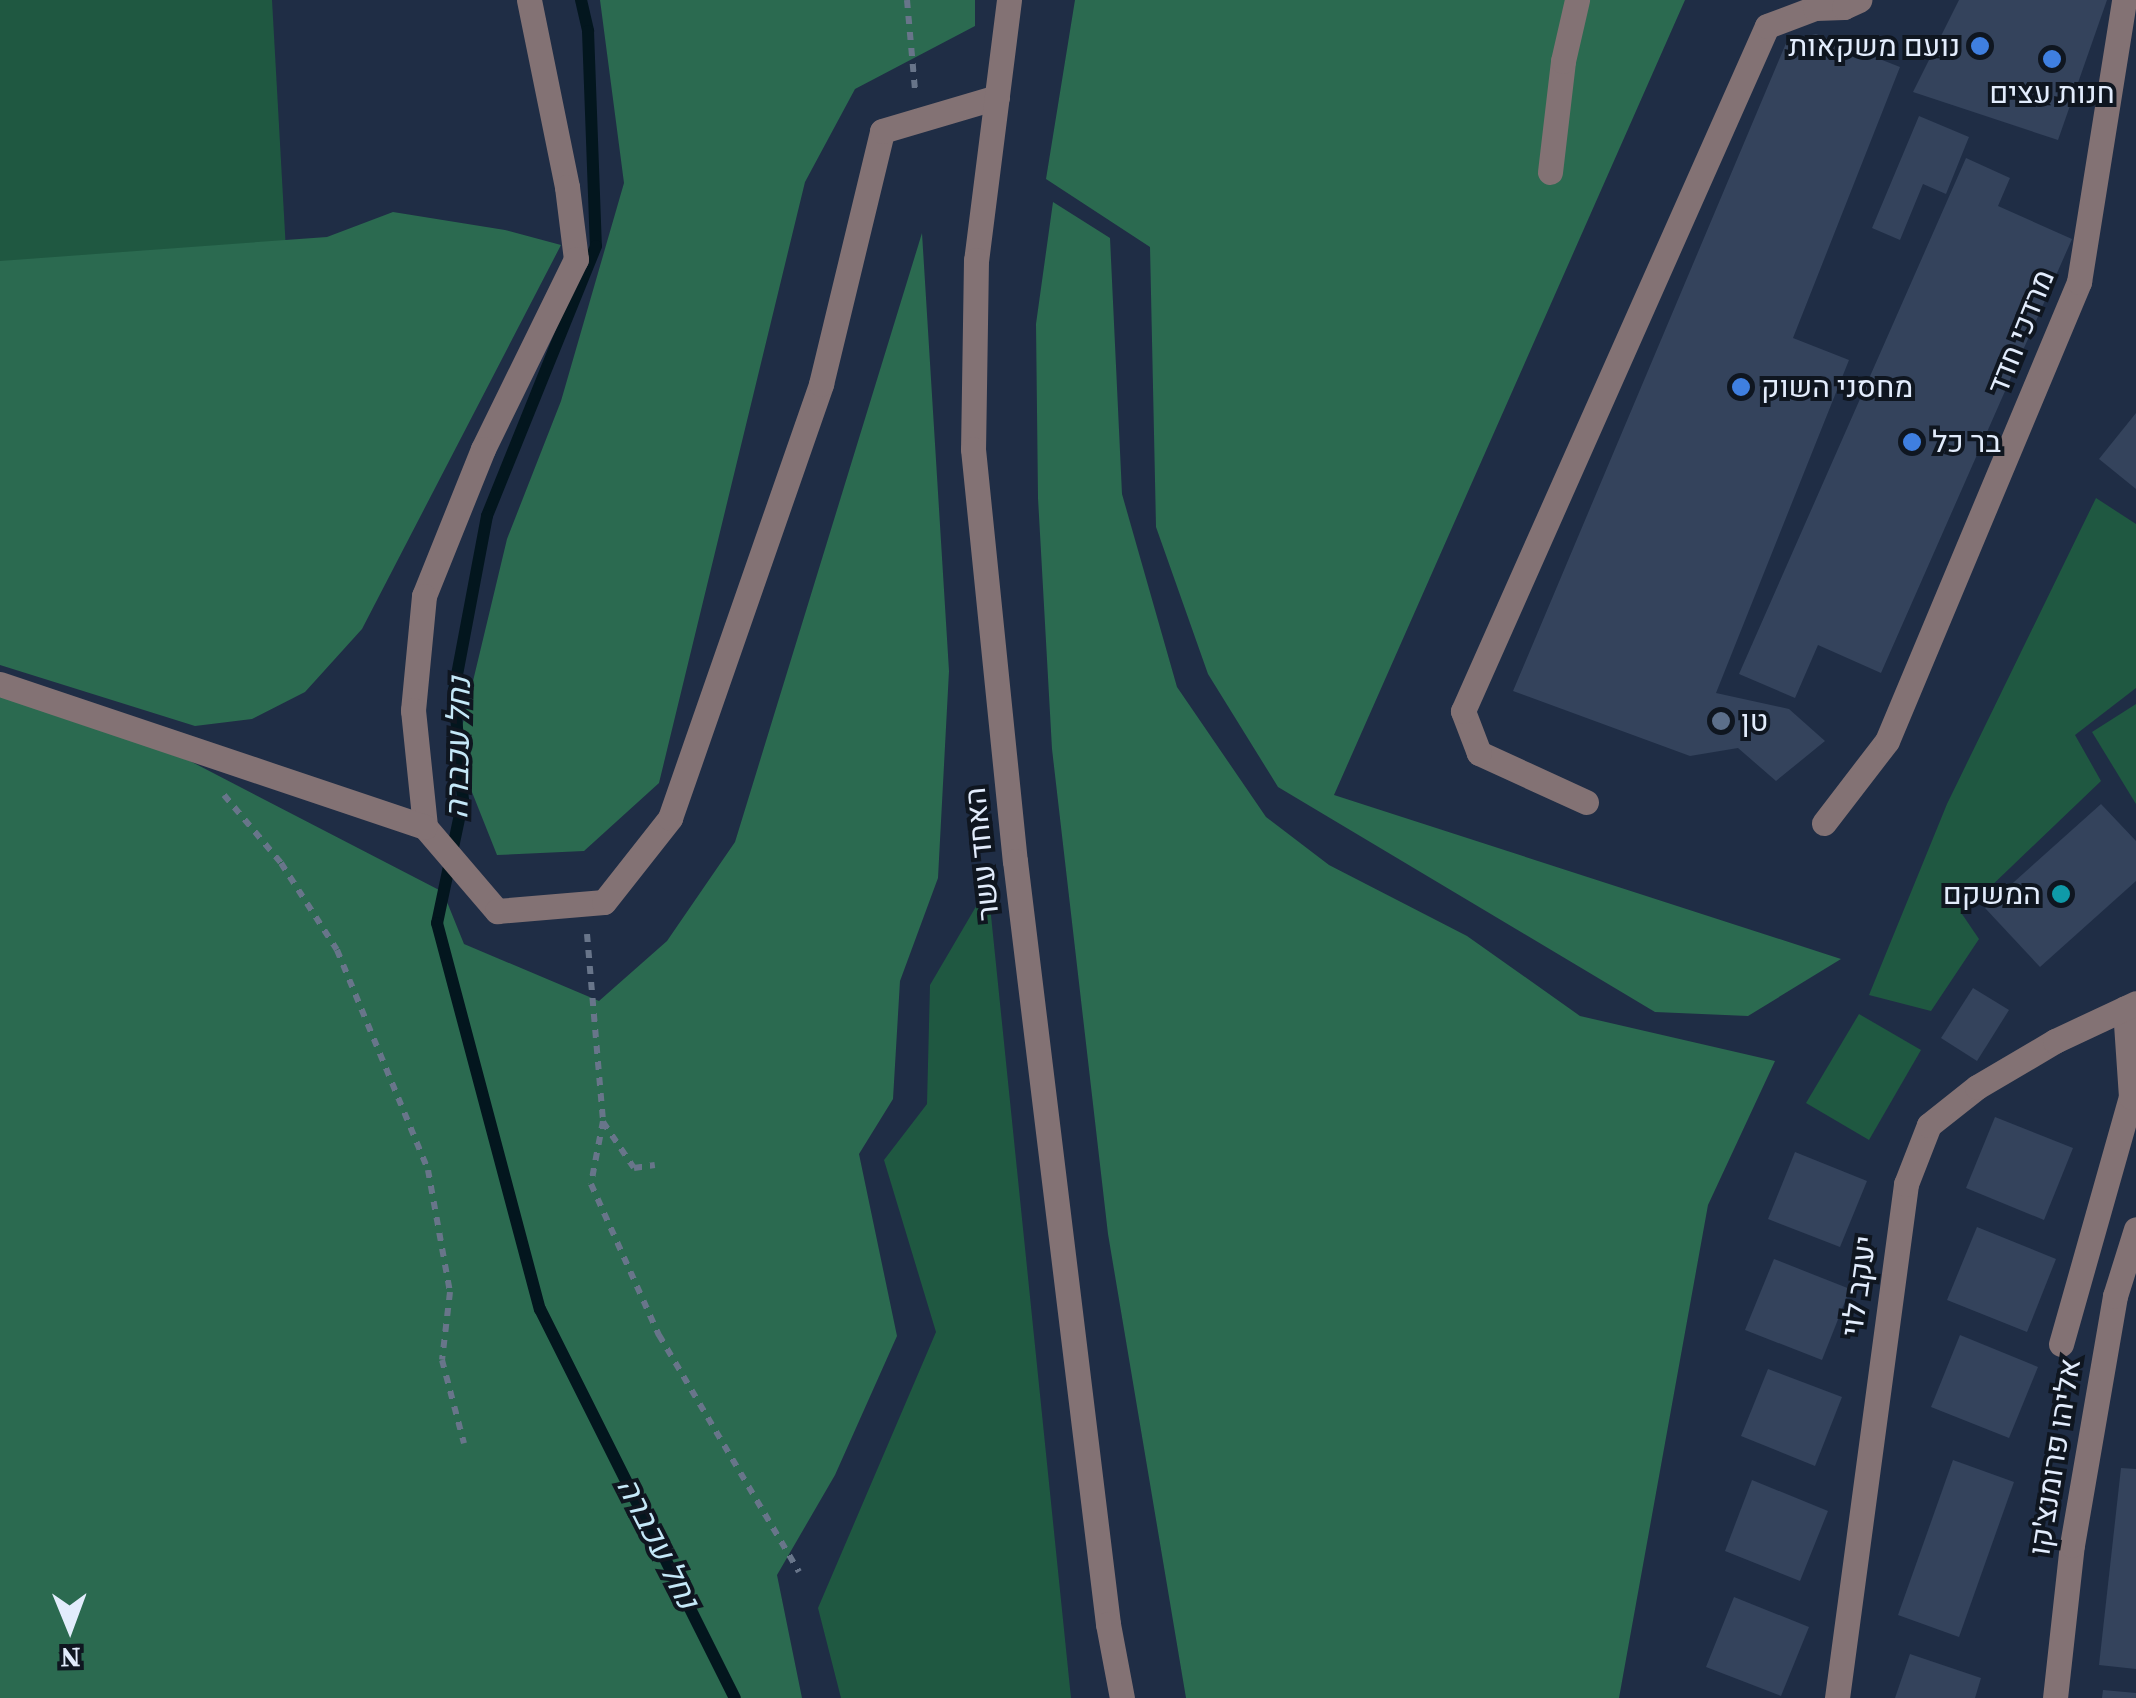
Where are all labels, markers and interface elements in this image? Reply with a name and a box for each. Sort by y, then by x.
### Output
place label: נועם משקאות [1789,28,1960,64]
marker: נועם משקאות [1969,35,1991,57]
marker: חנות עצים [2041,48,2063,70]
place label: חנות עצים [1989,75,2115,111]
street label: מרדכי חדד [1980,265,2062,399]
place label: מחסני השוק [1761,369,1913,405]
marker: מחסני השוק [1730,376,1752,398]
place label: בר כל [1932,424,2001,460]
marker: בר כל [1901,431,1923,453]
water label: נחל עכברה [438,677,478,819]
place label: טן [1741,703,1768,739]
marker: טן [1710,710,1732,732]
street label: האחד עשר [957,786,1007,922]
place label: המשקם [1943,876,2041,912]
marker: המשקם [2050,883,2072,905]
street label: יעקב לוי [1834,1233,1884,1339]
street label: אליהו פרומנצ'קו [2022,1356,2088,1558]
water label: נחל עכברה [609,1471,707,1615]
north arrow [20,1578,120,1678]
text: N [60,1639,81,1677]

